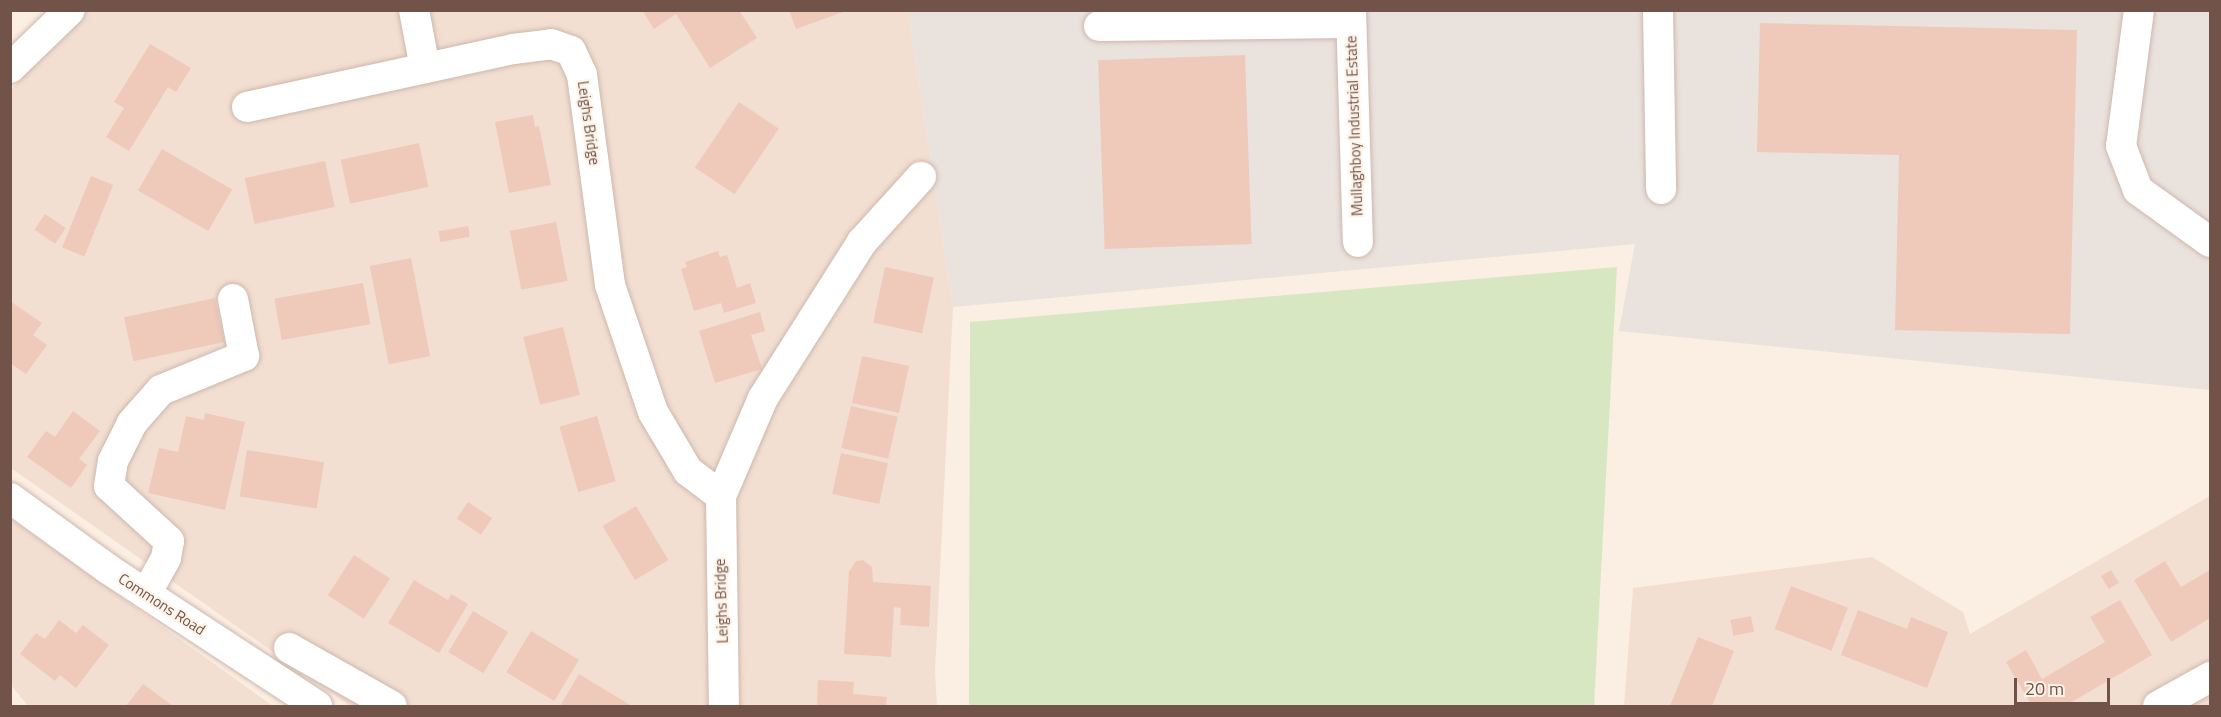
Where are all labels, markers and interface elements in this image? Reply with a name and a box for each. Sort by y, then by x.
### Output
street label: Mullaghboy Industrial Estate [1342,35,1366,217]
street label: Leighs Bridge [574,80,604,166]
street label: Leighs Bridge [711,558,731,644]
street label: Commons Road [115,569,209,639]
scale bar [2017,666,2113,704]
text: 20 m [2025,675,2064,702]

